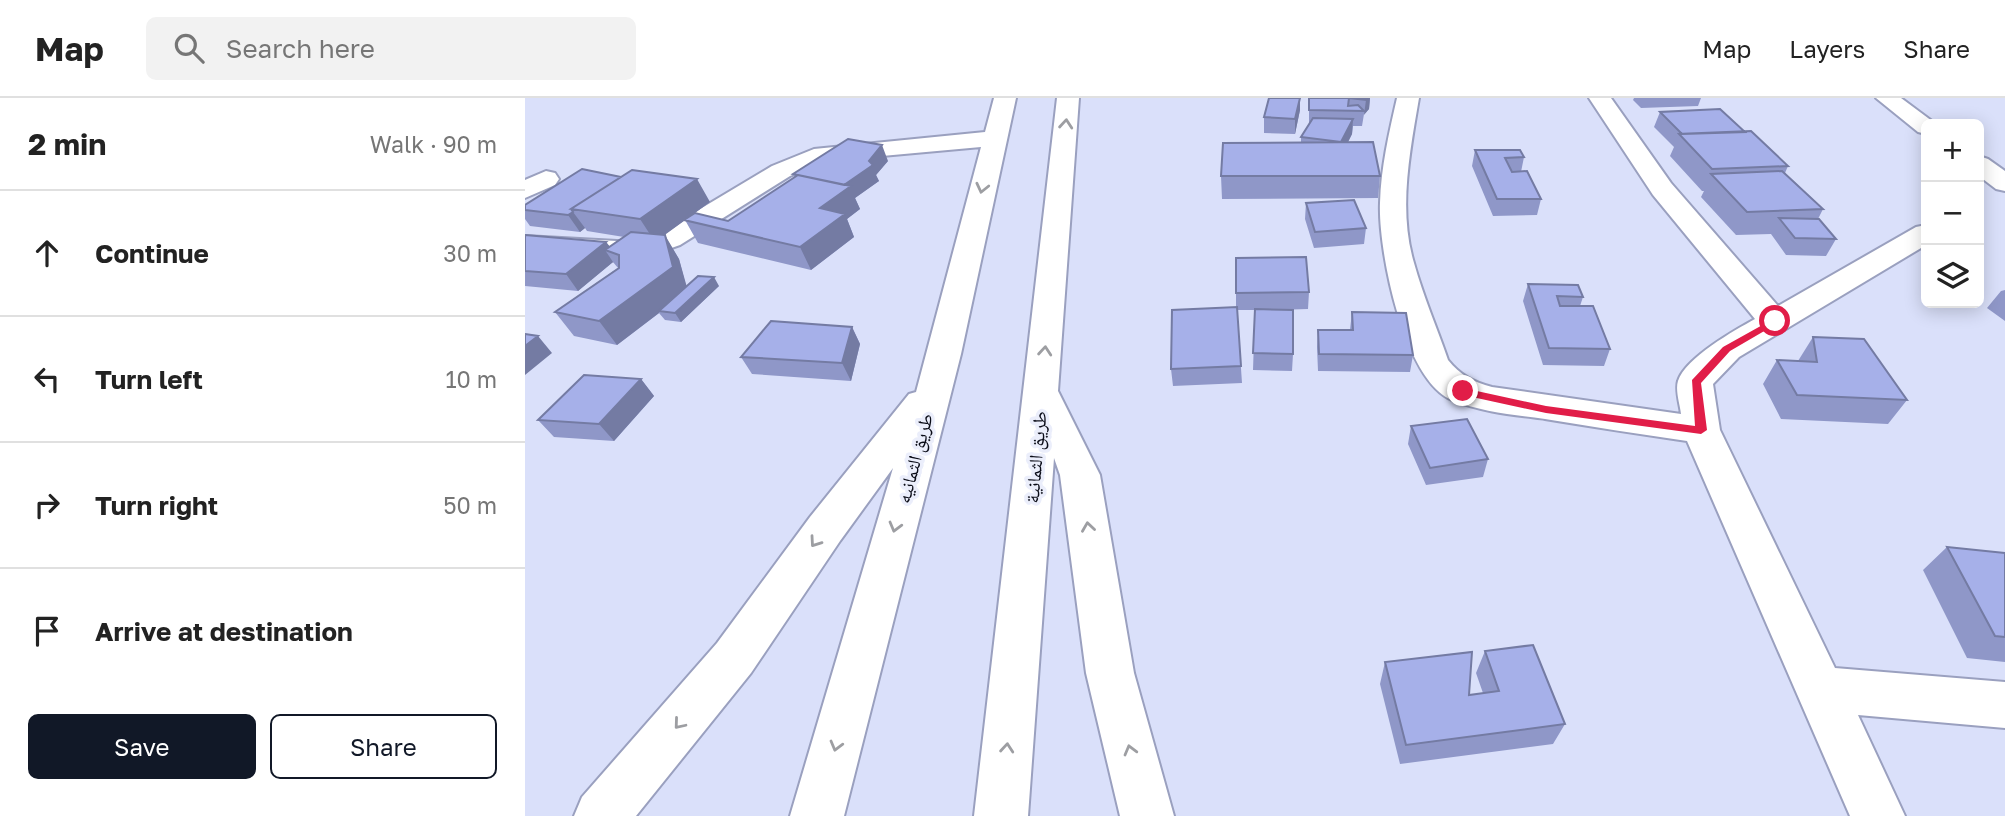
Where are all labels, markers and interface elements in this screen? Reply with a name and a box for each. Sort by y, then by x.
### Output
search box [146,17,636,80]
text: Map [35,29,104,68]
icon: search [170,29,208,67]
text: Search here [226,33,375,64]
text: Map [1702,34,1751,63]
text: Layers [1789,34,1865,63]
text: Share [1903,34,1970,63]
one-way arrow [1058,118,1073,129]
map controls [1921,119,1984,308]
button: + [1921,119,1984,182]
text: 2 min [28,126,106,162]
text: Walk · 90 m [370,130,497,158]
one-way arrow [976,182,990,194]
button: − [1921,182,1984,245]
icon: ahead [28,234,66,272]
text: Continue [95,238,209,269]
text: 30 m [443,239,497,267]
button: layers [1921,245,1984,308]
route start [1759,305,1790,336]
one-way arrow [1037,345,1052,356]
icon: left [28,360,66,398]
text: Turn left [95,364,203,395]
text: 10 m [445,365,497,393]
route end [1447,375,1478,406]
street label: طريق الثمانيه [891,410,938,506]
street label: طريق الثمانية [1020,410,1051,504]
icon: right [28,486,66,524]
text: Turn right [95,490,218,521]
text: 50 m [443,491,497,519]
one-way arrow [889,521,903,533]
one-way arrow [1081,521,1096,533]
one-way arrow [811,534,824,547]
icon: arrive [28,612,66,650]
text: Arrive at destination [95,616,353,647]
button: Save [28,714,256,779]
button: Share [270,714,497,779]
one-way arrow [675,715,687,728]
one-way arrow [830,740,844,752]
one-way arrow [1000,742,1015,754]
one-way arrow [1124,744,1138,756]

